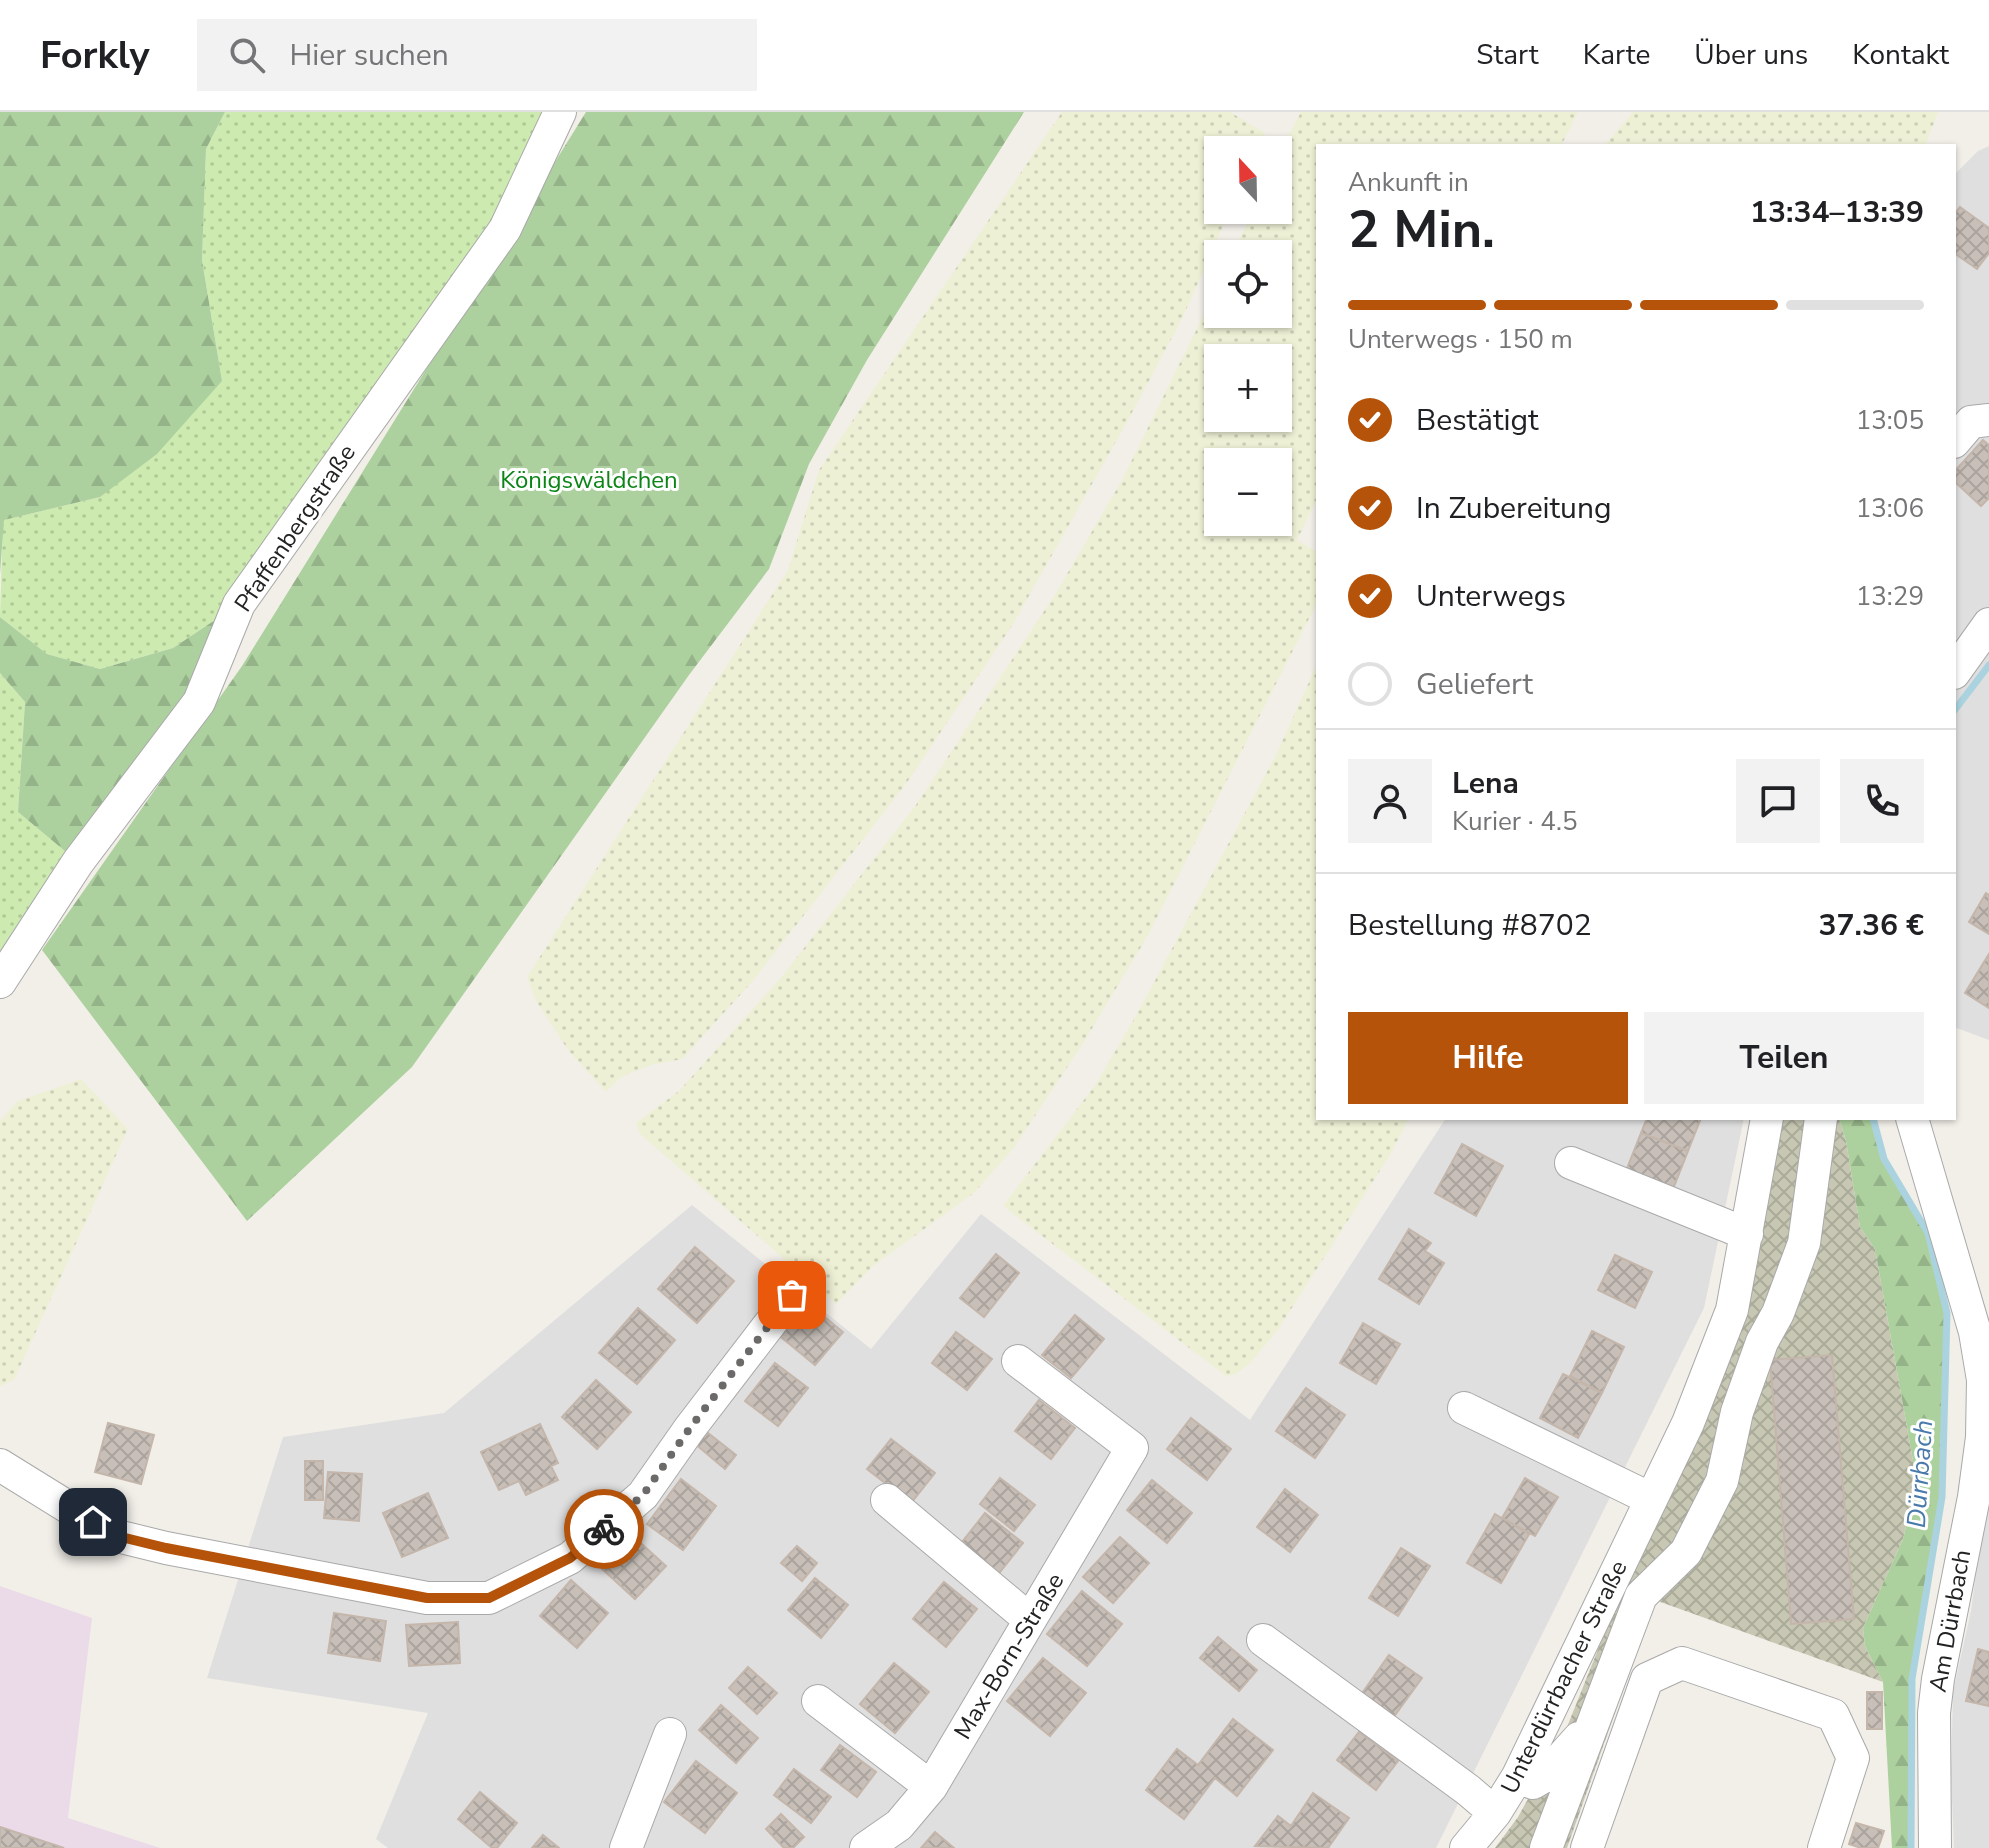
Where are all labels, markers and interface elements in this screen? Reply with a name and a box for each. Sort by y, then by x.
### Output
search box [197,19,757,91]
text: Forkly [40,30,149,81]
icon: search [225,33,269,77]
text: Hier suchen [289,35,449,76]
text: Start [1476,36,1539,74]
text: Karte [1583,36,1650,74]
text: Über uns [1694,36,1808,74]
text: Kontakt [1852,36,1949,74]
north arrow [1204,136,1292,224]
map controls [1204,136,1292,536]
text: Ankunft in [1348,165,1469,200]
text: 13:34–13:39 [1750,192,1924,233]
text: 2 Min. [1348,194,1495,265]
button: locate [1204,240,1292,328]
text: Unterwegs · 150 m [1348,322,1573,357]
button: + [1204,344,1292,432]
icon: check [1348,398,1392,442]
text: Bestätigt [1416,400,1538,441]
text: 13:05 [1856,403,1924,438]
street label: Pfaffenbergstraße [227,438,363,618]
button: − [1204,448,1292,536]
park label: Königswäldchen [500,464,678,496]
icon: check [1348,486,1392,530]
text: In Zubereitung [1416,488,1612,529]
text: 13:06 [1856,491,1924,526]
icon: check [1348,574,1392,618]
text: Unterwegs [1416,576,1566,617]
text: 13:29 [1856,579,1924,614]
text: Geliefert [1416,664,1533,705]
button: person [1348,759,1432,843]
button: chat [1736,759,1820,843]
button: phone [1840,759,1924,843]
text: Lena [1452,763,1519,804]
text: Kurier · 4.5 [1452,804,1577,839]
text: Bestellung #8702 [1348,905,1592,946]
text: 37.36 € [1818,905,1924,946]
button: Hilfe [1348,1012,1628,1104]
button: Teilen [1644,1012,1924,1104]
pin [758,1261,826,1329]
icon: bag [770,1273,814,1317]
water label: Dürrbach [1899,1419,1941,1529]
pin [59,1488,127,1556]
courier [564,1489,644,1569]
icon: home [71,1500,115,1544]
icon: bike [582,1507,626,1551]
street label: Am Dürrbach [1922,1547,1978,1695]
street label: Unterdürrbacher Straße [1493,1555,1635,1799]
street label: Max-Born-Straße [947,1567,1071,1745]

